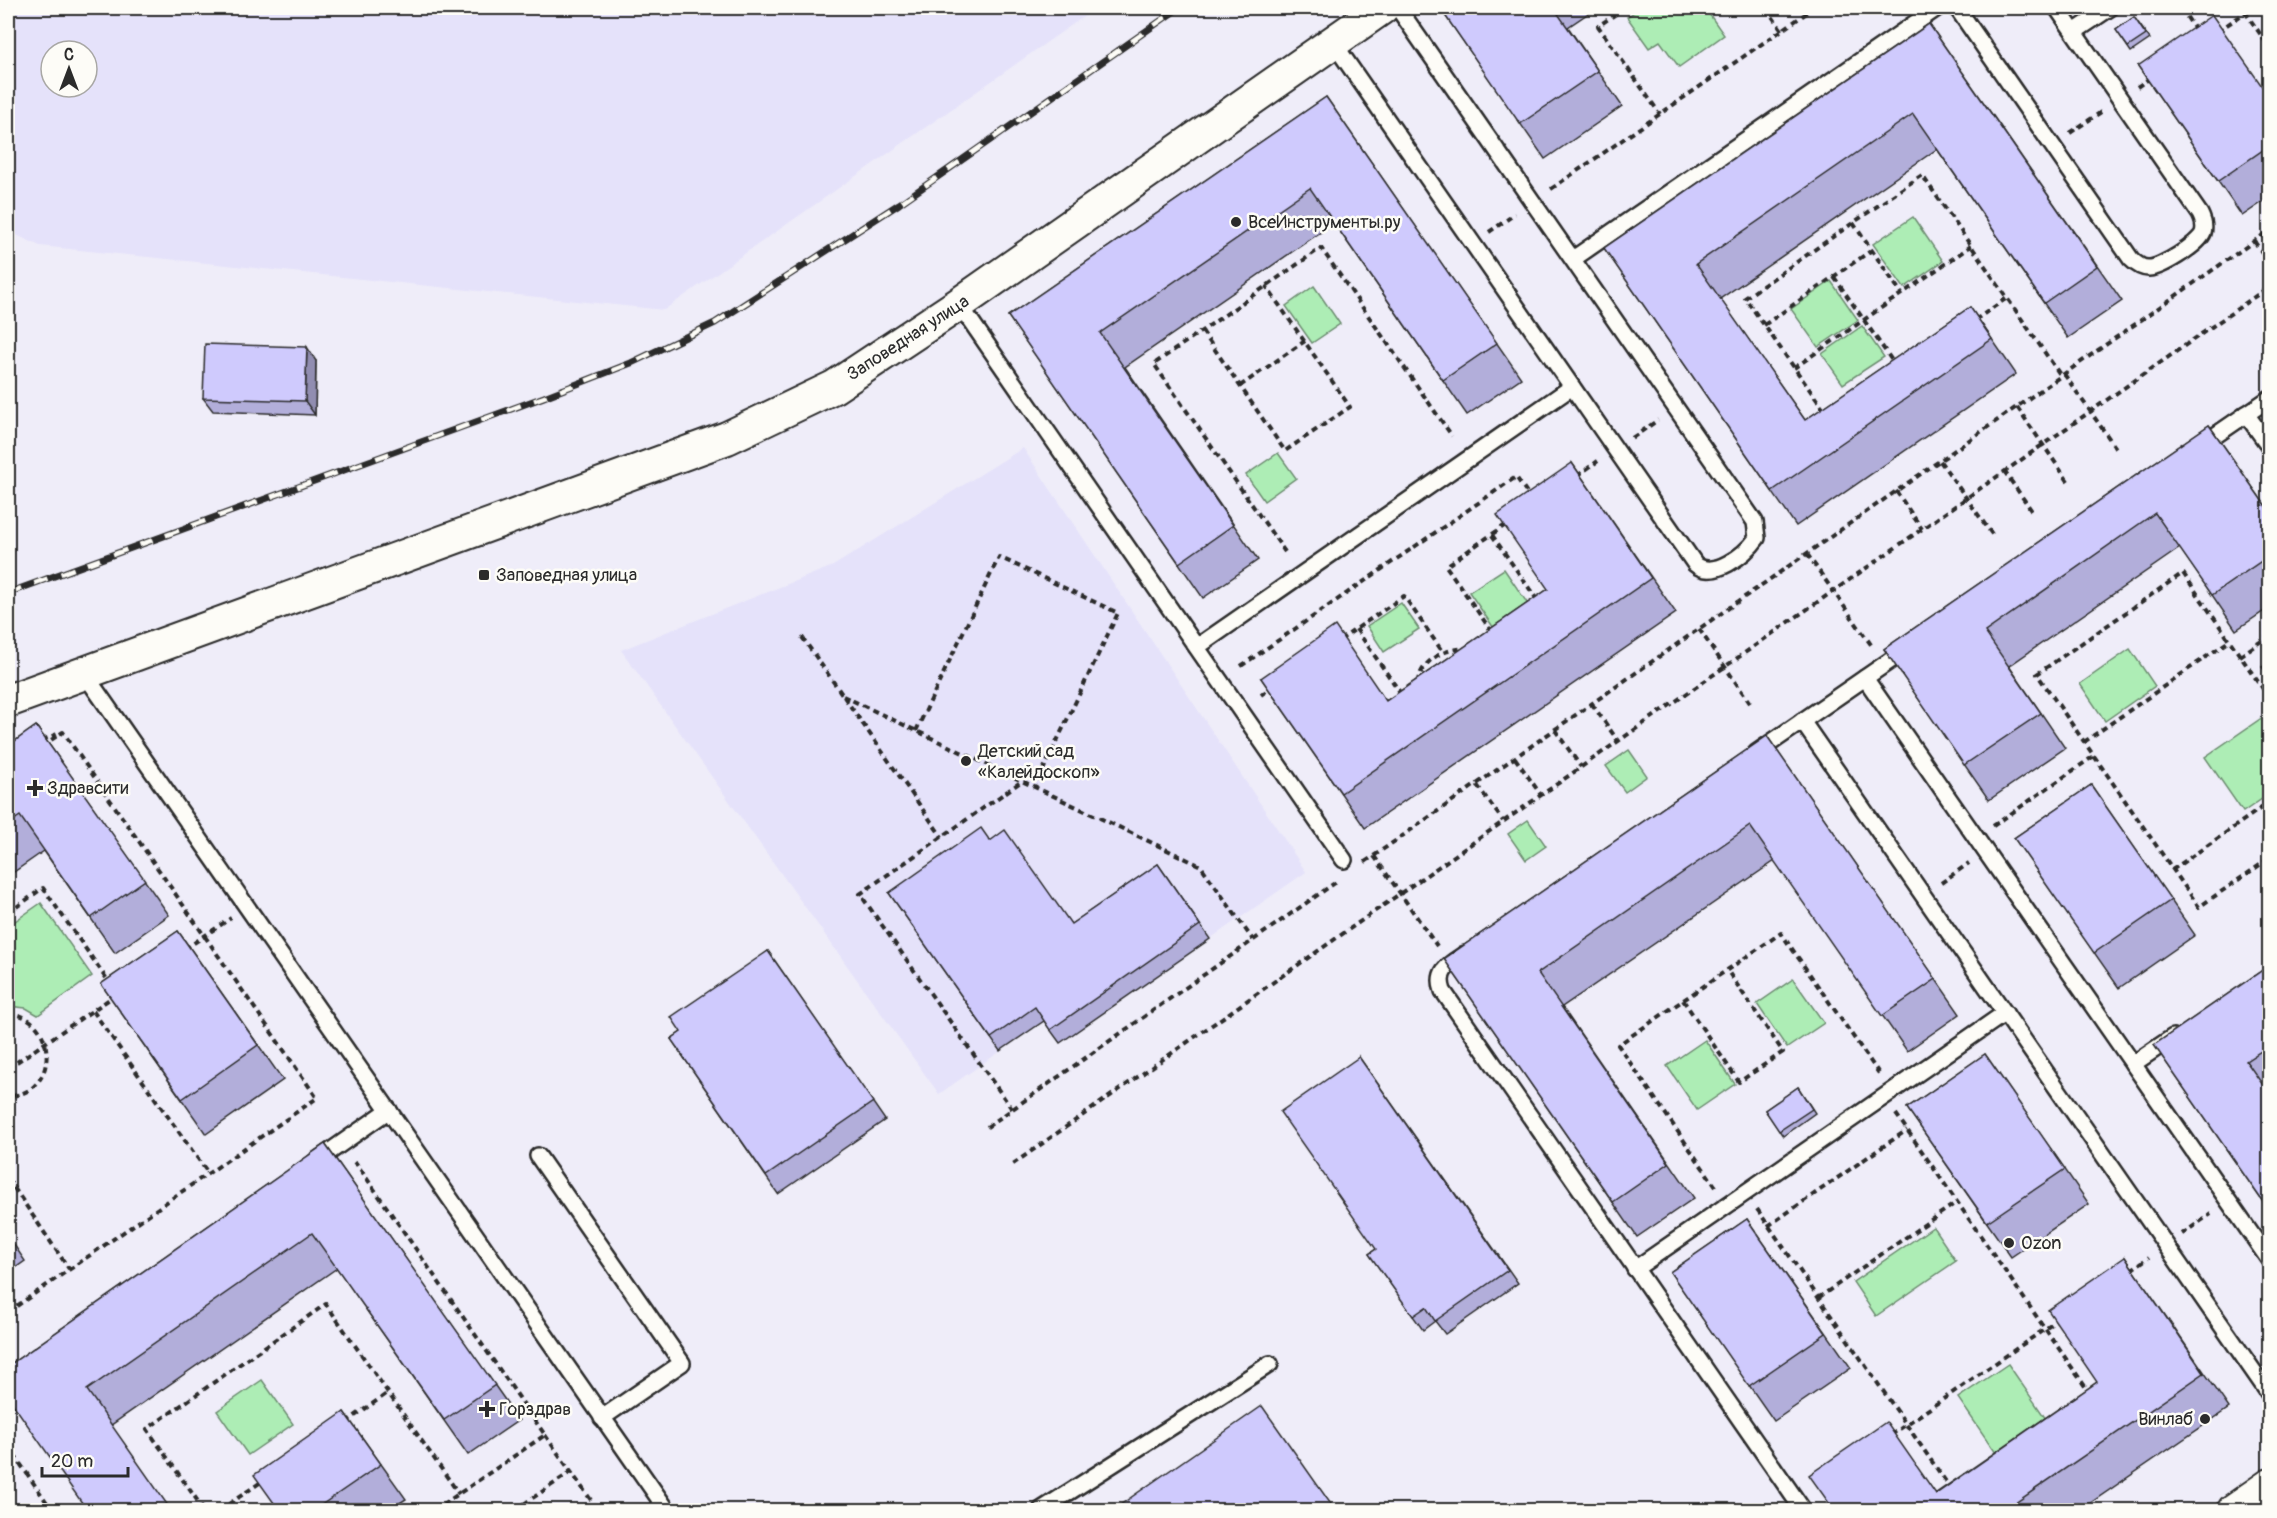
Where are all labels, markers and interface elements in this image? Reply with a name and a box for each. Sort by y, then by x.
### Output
north arrow [39,39,99,99]
text: С [64,45,74,65]
place label: ВсеИнструменты.ру [1248,211,1401,234]
marker: ВсеИнструменты.ру [1229,215,1243,229]
street label: Заповедная улица [843,290,973,386]
place label: Заповедная улица [496,564,637,587]
marker: Заповедная улица [477,568,491,582]
place label: Детский сад «Калейдоскоп» [977,740,1100,784]
marker: Детский сад «Калейдоскоп» [959,754,973,768]
place label: Здравсити [47,777,129,800]
marker: Здравсити [28,781,42,795]
place label: Ozon [2021,1232,2061,1255]
marker: Ozon [2002,1236,2016,1250]
place label: Горздрав [499,1398,571,1421]
marker: Горздрав [480,1402,494,1416]
place label: Винлаб [2138,1408,2193,1431]
marker: Винлаб [2198,1412,2212,1426]
scale bar [42,1440,128,1478]
text: 20 m [51,1450,93,1473]

